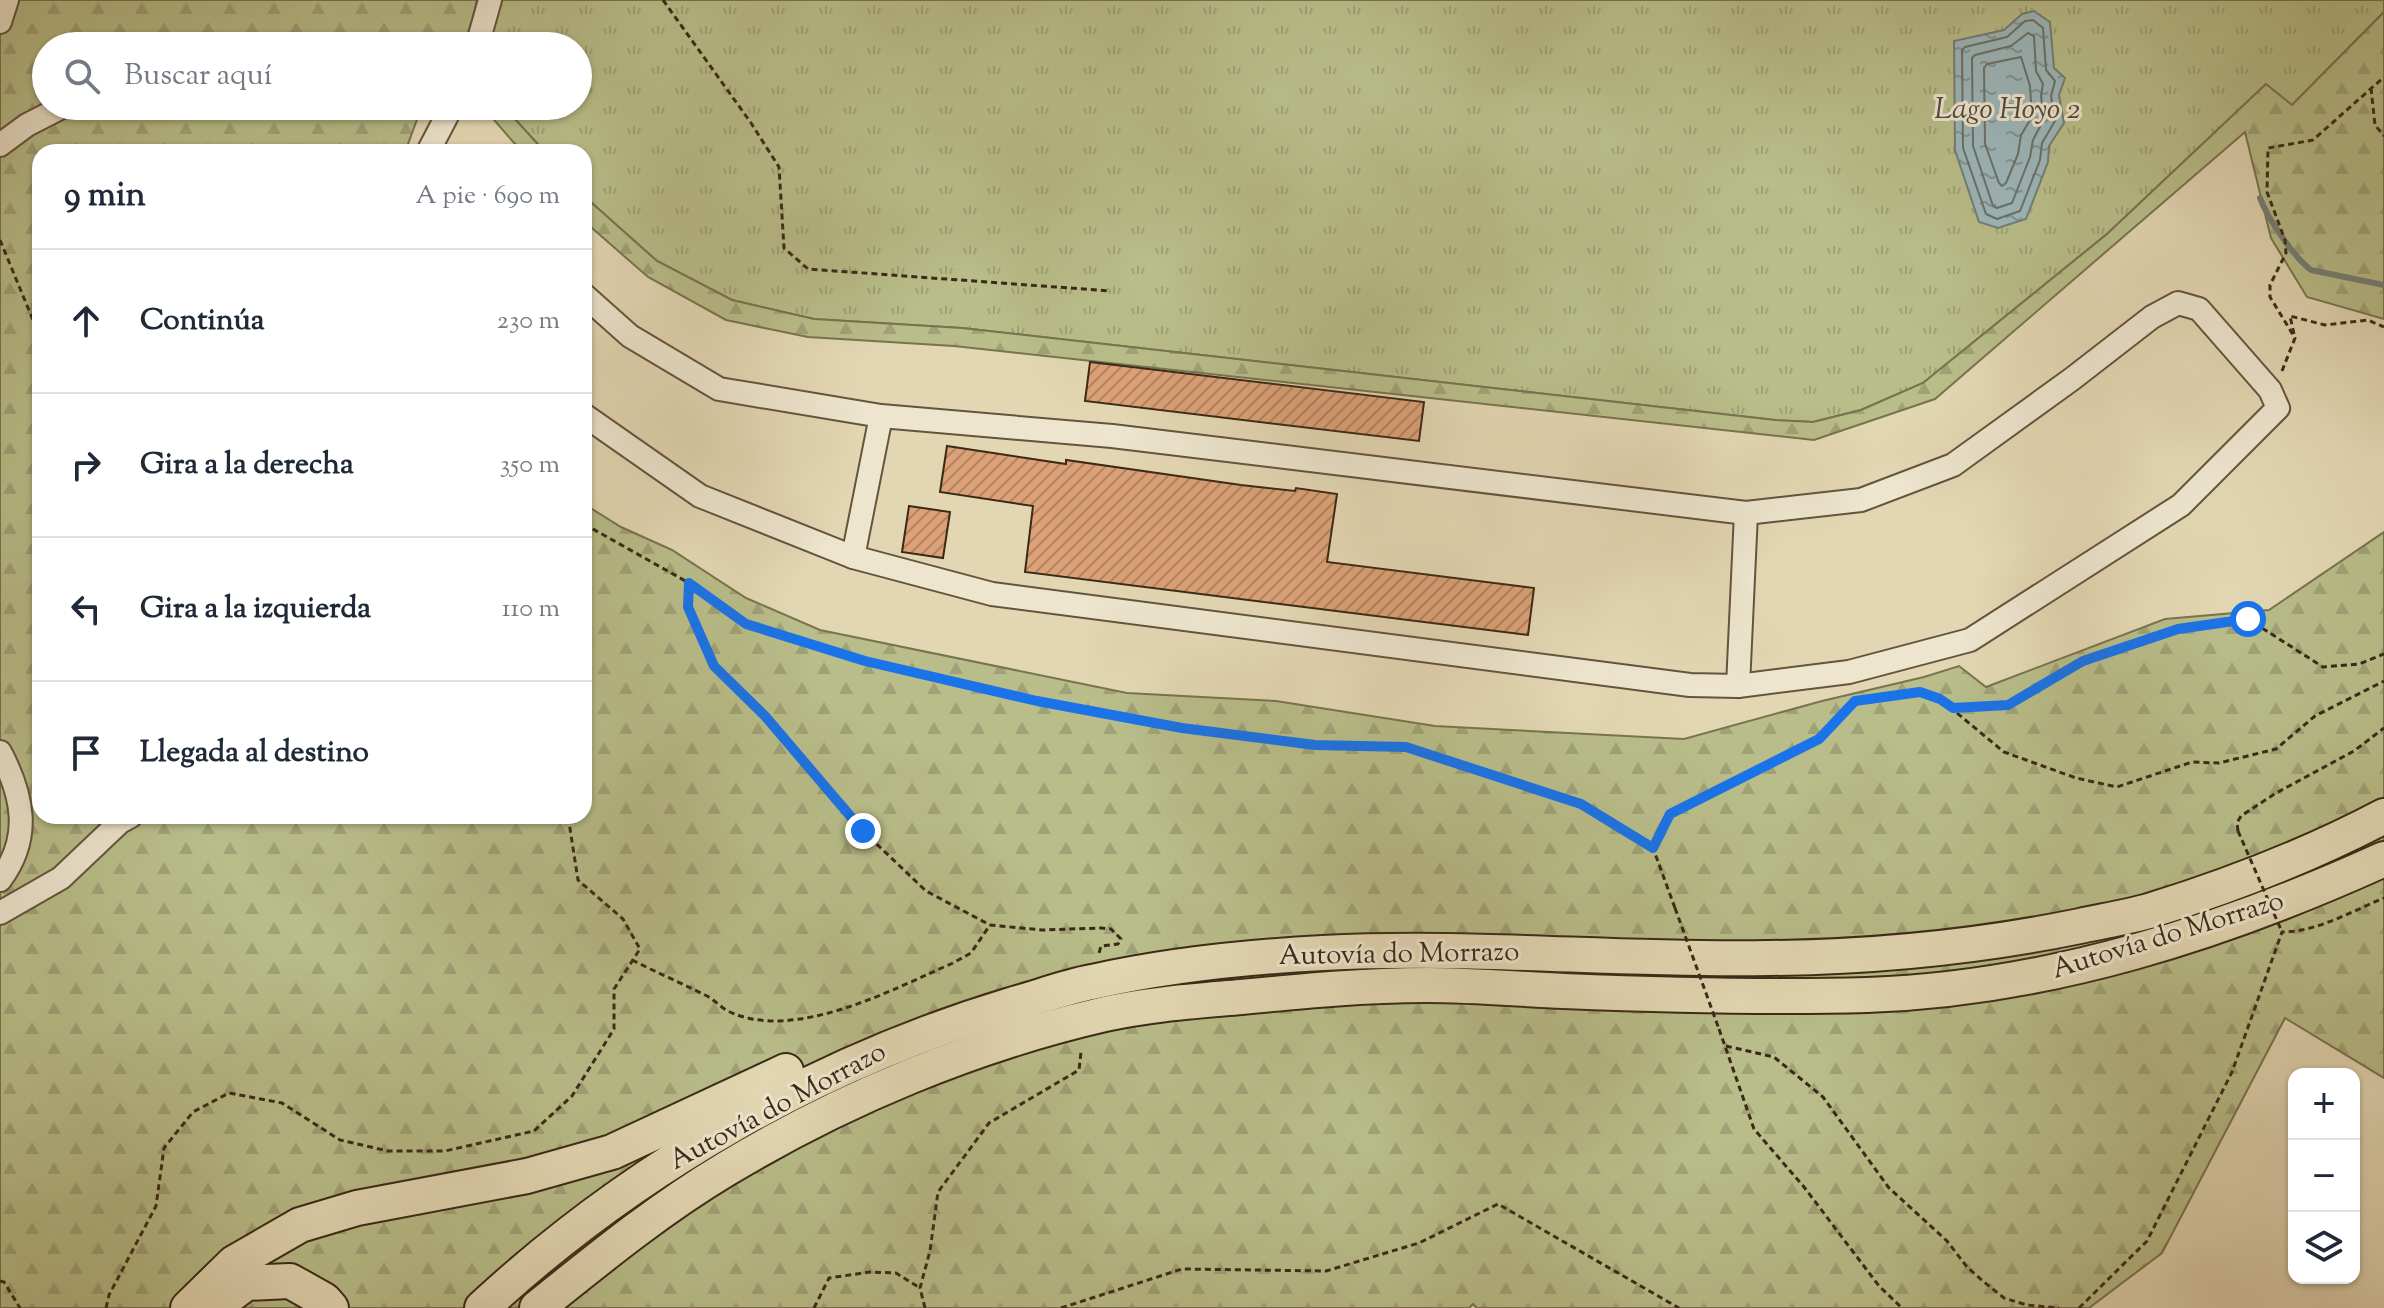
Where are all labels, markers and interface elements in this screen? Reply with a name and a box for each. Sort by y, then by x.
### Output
search box [32,32,592,120]
icon: search [60,54,104,98]
text: Buscar aquí [124,55,272,98]
water label: Lago Hoyo 2 [1934,89,2080,132]
text: 9 min [64,172,146,221]
text: A pie · 690 m [416,178,560,215]
icon: ahead [64,299,108,343]
text: Continúa [140,300,265,343]
text: 230 m [497,303,560,340]
icon: right [64,443,108,487]
text: Gira a la derecha [140,444,354,487]
text: 350 m [500,447,560,484]
icon: left [64,587,108,631]
text: Gira a la izquierda [140,588,371,631]
text: 110 m [502,591,560,628]
route start [2230,601,2266,637]
icon: arrive [64,731,108,775]
text: Llegada al destino [140,732,369,775]
route end [845,813,881,849]
street label: Autovía do Morrazo [2047,882,2289,990]
street label: Autovía do Morrazo [1278,933,1520,977]
street label: Autovía do Morrazo [662,1033,894,1181]
map controls [2288,1068,2360,1284]
button: + [2288,1068,2360,1140]
button: − [2288,1140,2360,1212]
button: layers [2288,1212,2360,1284]

